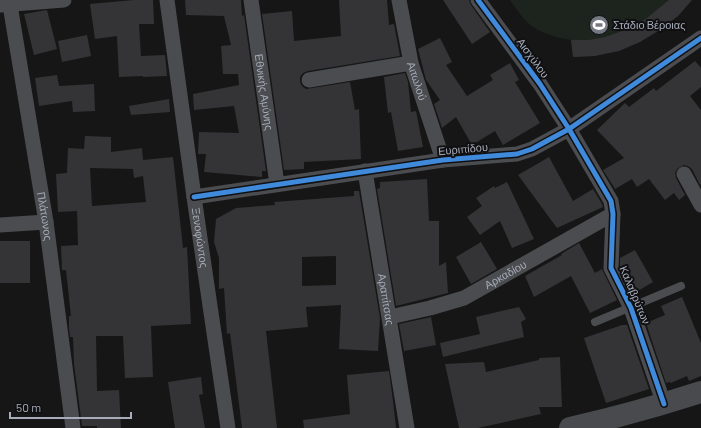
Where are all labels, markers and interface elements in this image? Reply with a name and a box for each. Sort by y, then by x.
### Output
sports icon: Στάδιο Βέροιας [588,14,610,36]
place label: Στάδιο Βέροιας [613,18,685,31]
street label: Αισχύλου [515,35,552,80]
street label: Εθνικής Αμύνης [253,53,276,131]
street label: Αιτωλού [405,60,430,102]
street label: Ευριπίδου [438,140,488,157]
street label: Πλάτωνος [35,191,55,241]
street label: Ξενοφώντος [190,207,211,269]
street label: Αρκαδίου [482,257,528,291]
street label: Καλαβρύτων [617,264,654,326]
street label: Αραπίτσας [376,272,397,326]
scale bar [10,394,131,420]
text: 50 m [16,400,41,414]

